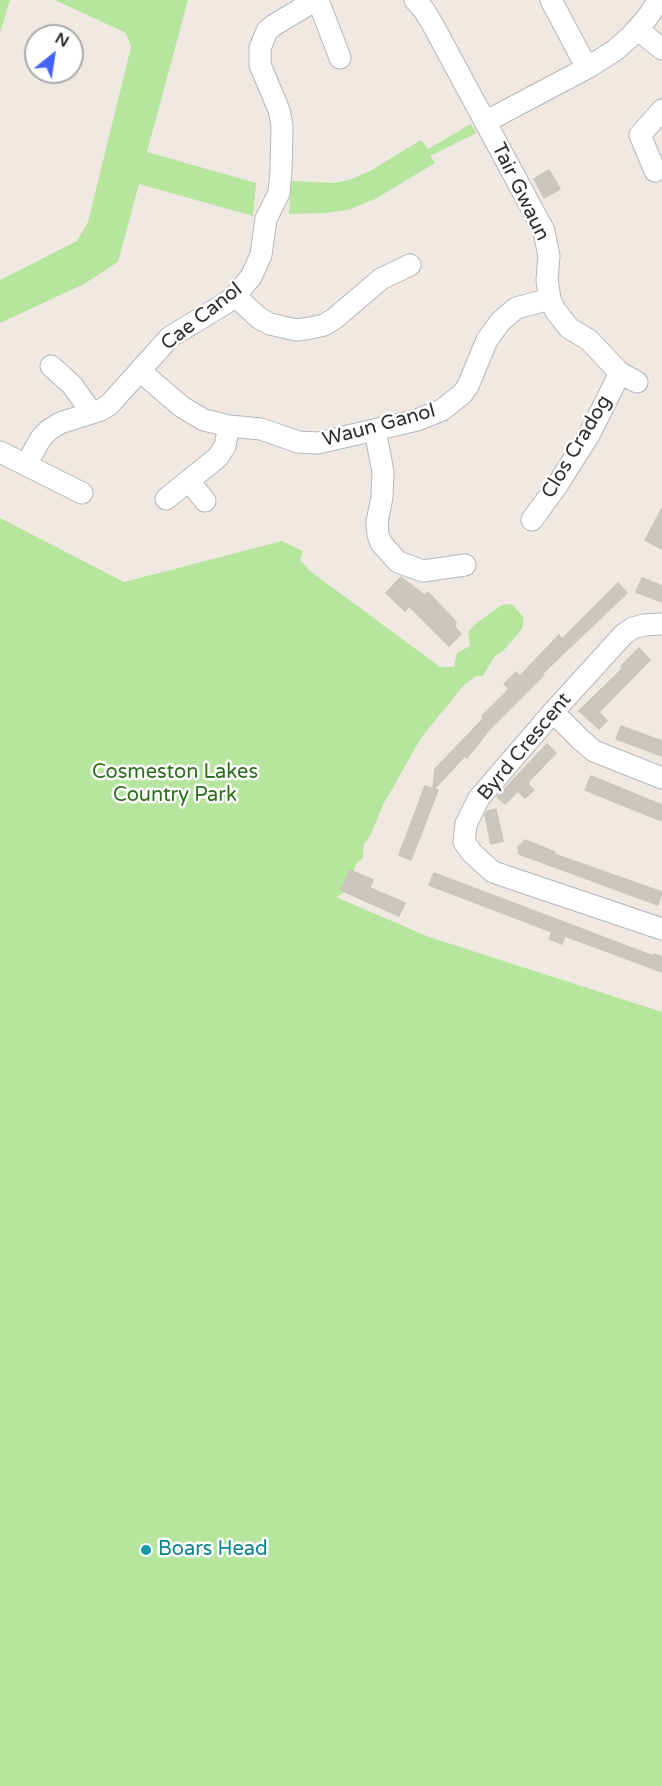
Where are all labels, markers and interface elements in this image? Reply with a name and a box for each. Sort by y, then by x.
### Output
north arrow [24,24,84,84]
text: N [51,28,73,52]
street label: Tair Gwaun [486,139,554,245]
street label: Cae Canol [157,278,247,356]
street label: Clos Cradog [537,391,617,503]
street label: Waun Ganol [320,399,438,453]
street label: Byrd Crescent [473,688,577,806]
park label: Cosmeston Lakes Country Park [92,761,258,808]
place label: Boars Head [158,1538,268,1562]
marker: Boars Head [139,1543,153,1557]

